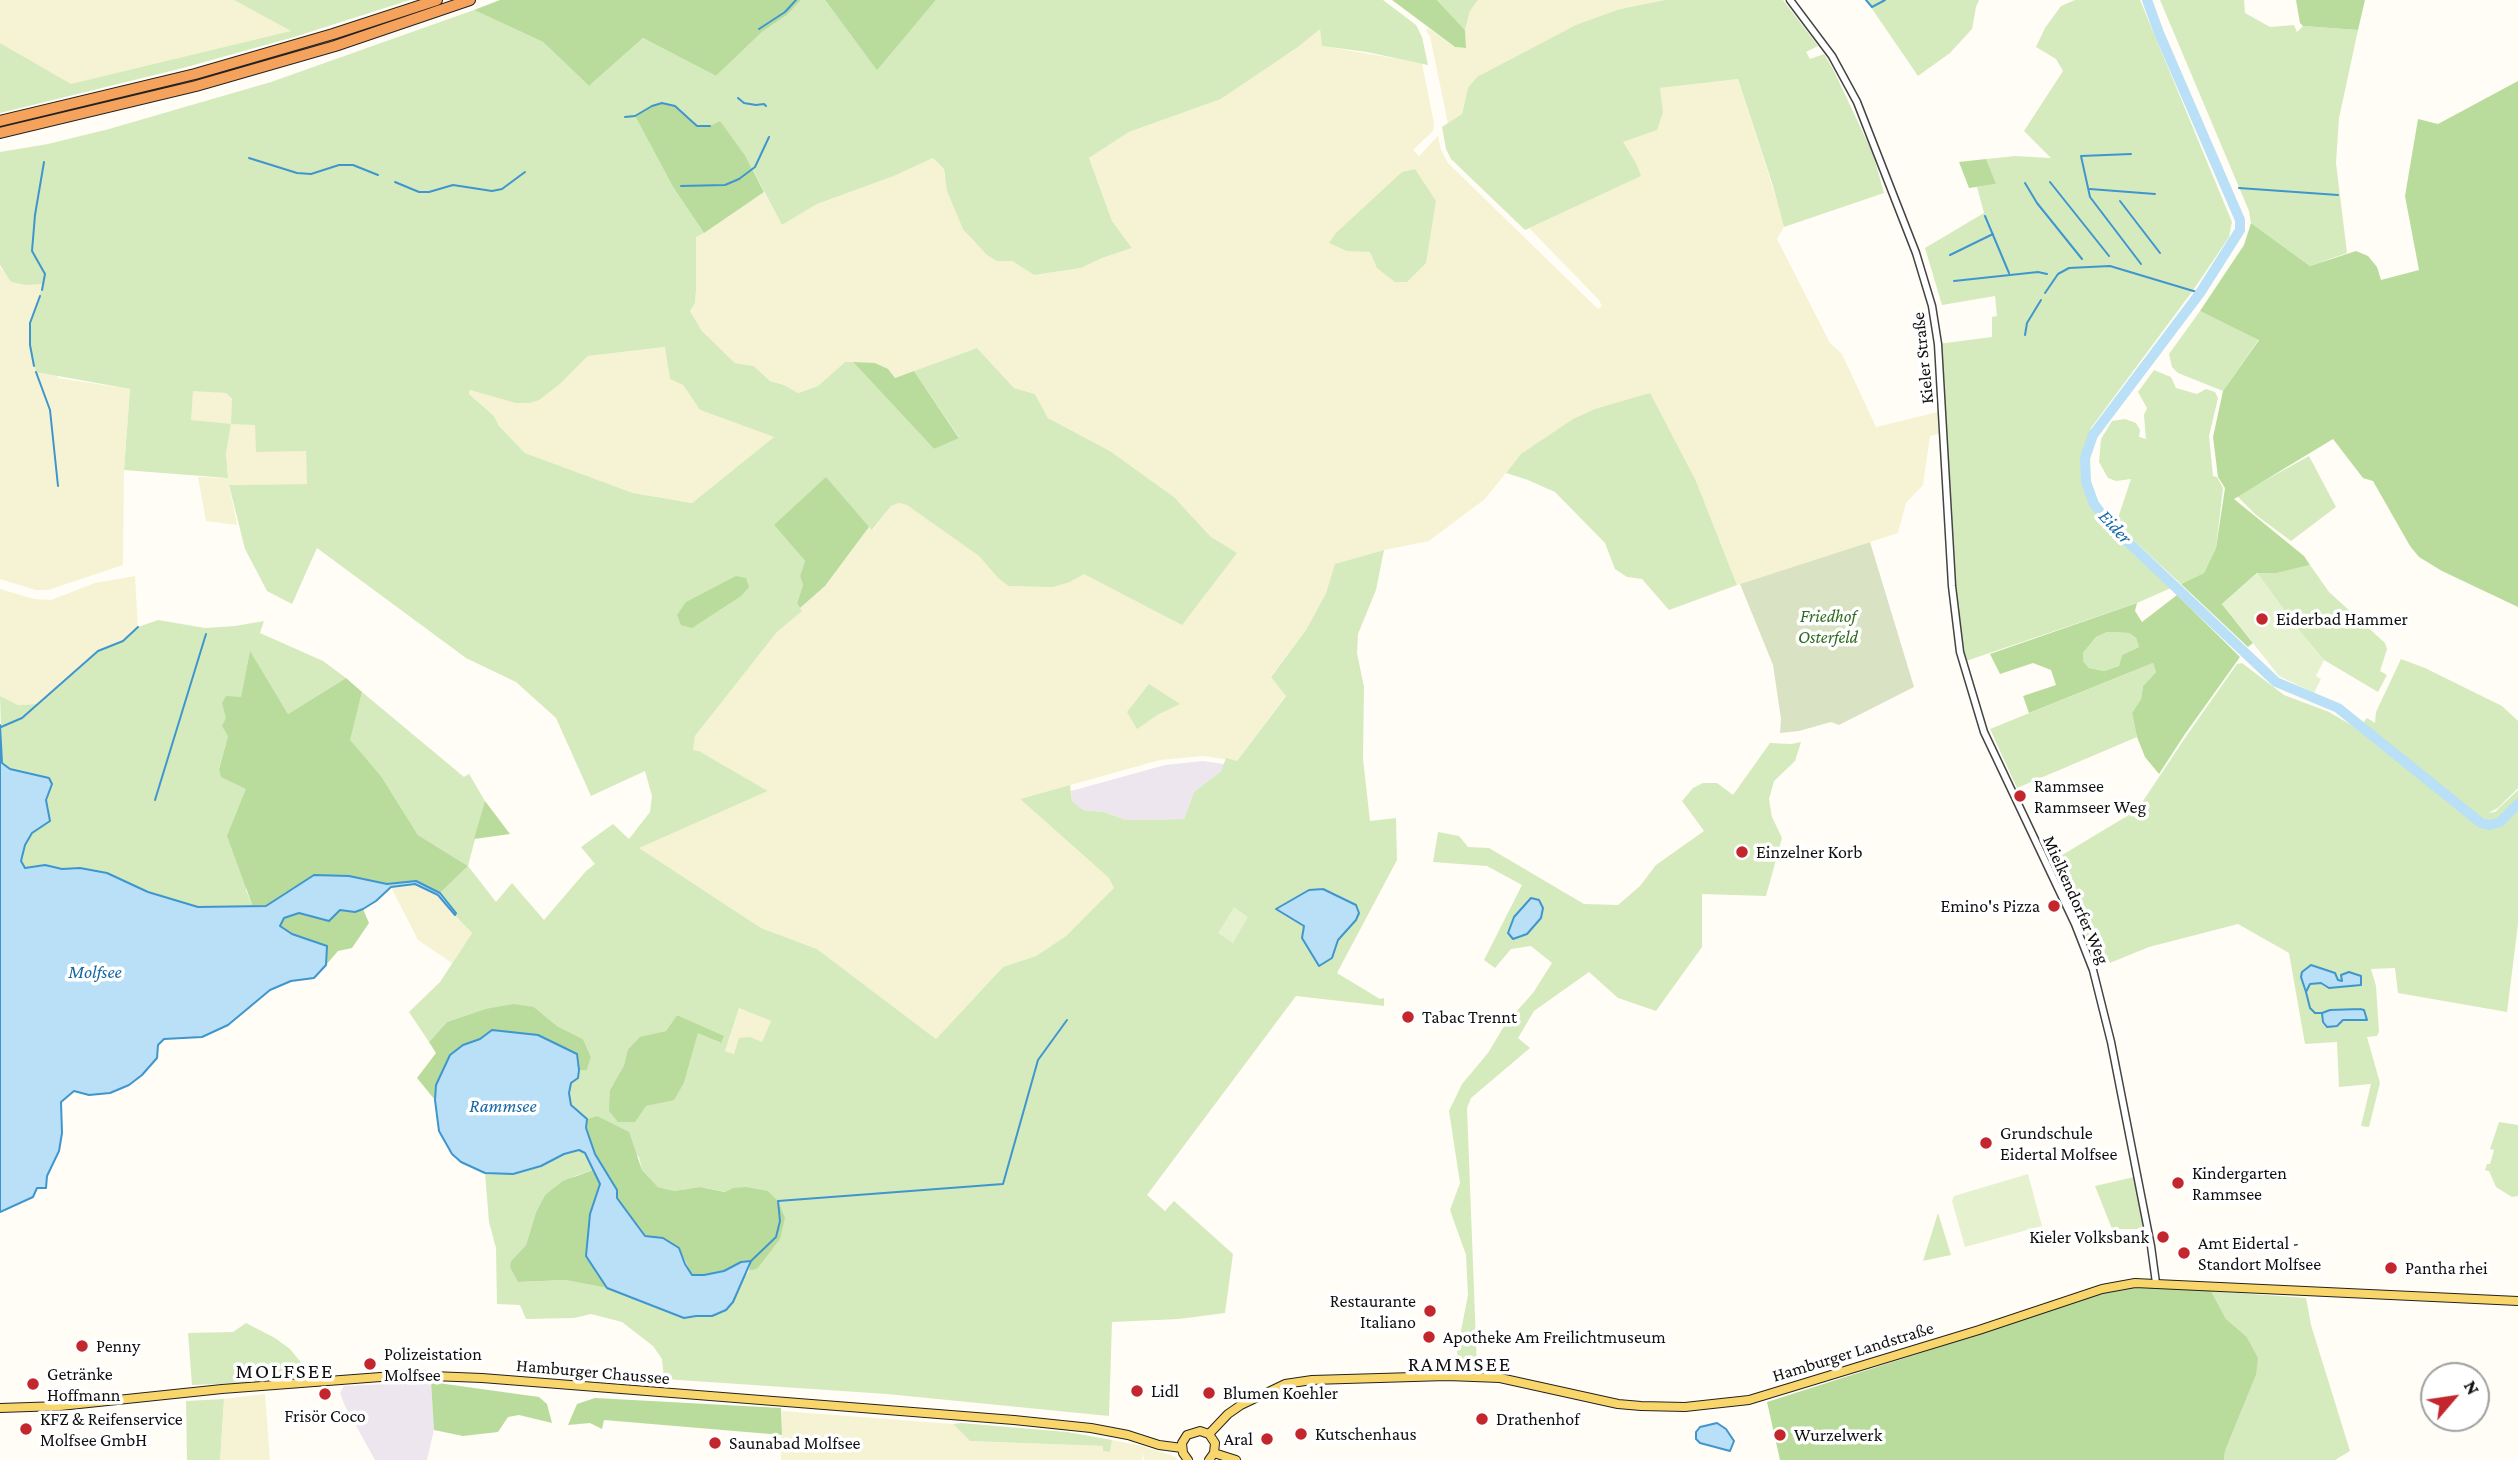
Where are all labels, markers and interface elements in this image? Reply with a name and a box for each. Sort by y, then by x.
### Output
street label: Kieler Straße [1907,311,1939,405]
water label: Eider [2094,505,2136,549]
park label: Friedhof Osterfeld [1798,605,1858,648]
place label: Eiderbad Hammer [2276,608,2408,630]
marker: Eiderbad Hammer [2254,611,2270,627]
place label: Rammsee Rammseer Weg [2034,775,2146,818]
marker: Rammsee Rammseer Weg [2012,788,2028,804]
street label: Mielkendorfer Weg [2038,832,2114,968]
place label: Einzelner Korb [1756,841,1862,863]
marker: Einzelner Korb [1734,844,1750,860]
place label: Emino's Pizza [1941,895,2040,917]
marker: Emino's Pizza [2046,898,2062,914]
water label: Molfsee [68,961,122,983]
place label: Tabac Trennt [1422,1006,1517,1028]
marker: Tabac Trennt [1400,1009,1416,1025]
water label: Rammsee [469,1095,537,1117]
place label: Grundschule Eidertal Molfsee [2000,1122,2117,1164]
marker: Grundschule Eidertal Molfsee [1978,1135,1994,1151]
place label: Kindergarten Rammsee [2192,1162,2287,1204]
marker: Kindergarten Rammsee [2170,1175,2186,1191]
place label: Kieler Volksbank [2029,1226,2149,1248]
marker: Kieler Volksbank [2155,1229,2171,1245]
place label: Amt Eidertal - Standort Molfsee [2198,1232,2321,1274]
marker: Amt Eidertal - Standort Molfsee [2176,1245,2192,1261]
place label: Pantha rhei [2405,1257,2488,1279]
marker: Pantha rhei [2383,1260,2399,1276]
place label: Restaurante Italiano [1330,1290,1416,1332]
marker: Restaurante Italiano [1422,1303,1438,1319]
street label: Hamburger Landstraße [1770,1317,1936,1387]
place label: Apotheke Am Freilichtmuseum [1443,1326,1666,1348]
marker: Apotheke Am Freilichtmuseum [1421,1329,1437,1345]
place label: Penny [96,1335,140,1357]
marker: Penny [74,1338,90,1354]
place label: Polizeistation Molfsee [384,1343,482,1386]
district label: RAMMSEE [1409,1352,1511,1378]
street label: Hamburger Chaussee [515,1355,671,1389]
marker: Polizeistation Molfsee [362,1356,378,1372]
district label: MOLFSEE [236,1359,334,1385]
north arrow [2420,1362,2490,1432]
place label: Getränke Hoffmann [47,1363,121,1406]
marker: Getränke Hoffmann [25,1376,41,1392]
text: N [2460,1377,2484,1398]
place label: Lidl [1151,1380,1179,1402]
place label: Blumen Koehler [1223,1382,1338,1404]
marker: Lidl [1129,1383,1145,1399]
marker: Blumen Koehler [1201,1385,1217,1401]
marker: Frisör Coco [317,1386,333,1402]
place label: Frisör Coco [284,1405,366,1427]
place label: KFZ & Reifenservice Molfsee GmbH [40,1408,183,1450]
place label: Drathenhof [1496,1408,1579,1430]
marker: Drathenhof [1474,1411,1490,1427]
marker: KFZ & Reifenservice Molfsee GmbH [18,1421,34,1437]
place label: Kutschenhaus [1315,1423,1417,1445]
place label: Wurzelwerk [1794,1424,1882,1446]
marker: Kutschenhaus [1293,1426,1309,1442]
marker: Wurzelwerk [1772,1427,1788,1443]
place label: Aral [1224,1428,1253,1450]
marker: Aral [1259,1431,1275,1447]
place label: Saunabad Molfsee [729,1432,860,1454]
marker: Saunabad Molfsee [707,1435,723,1451]

